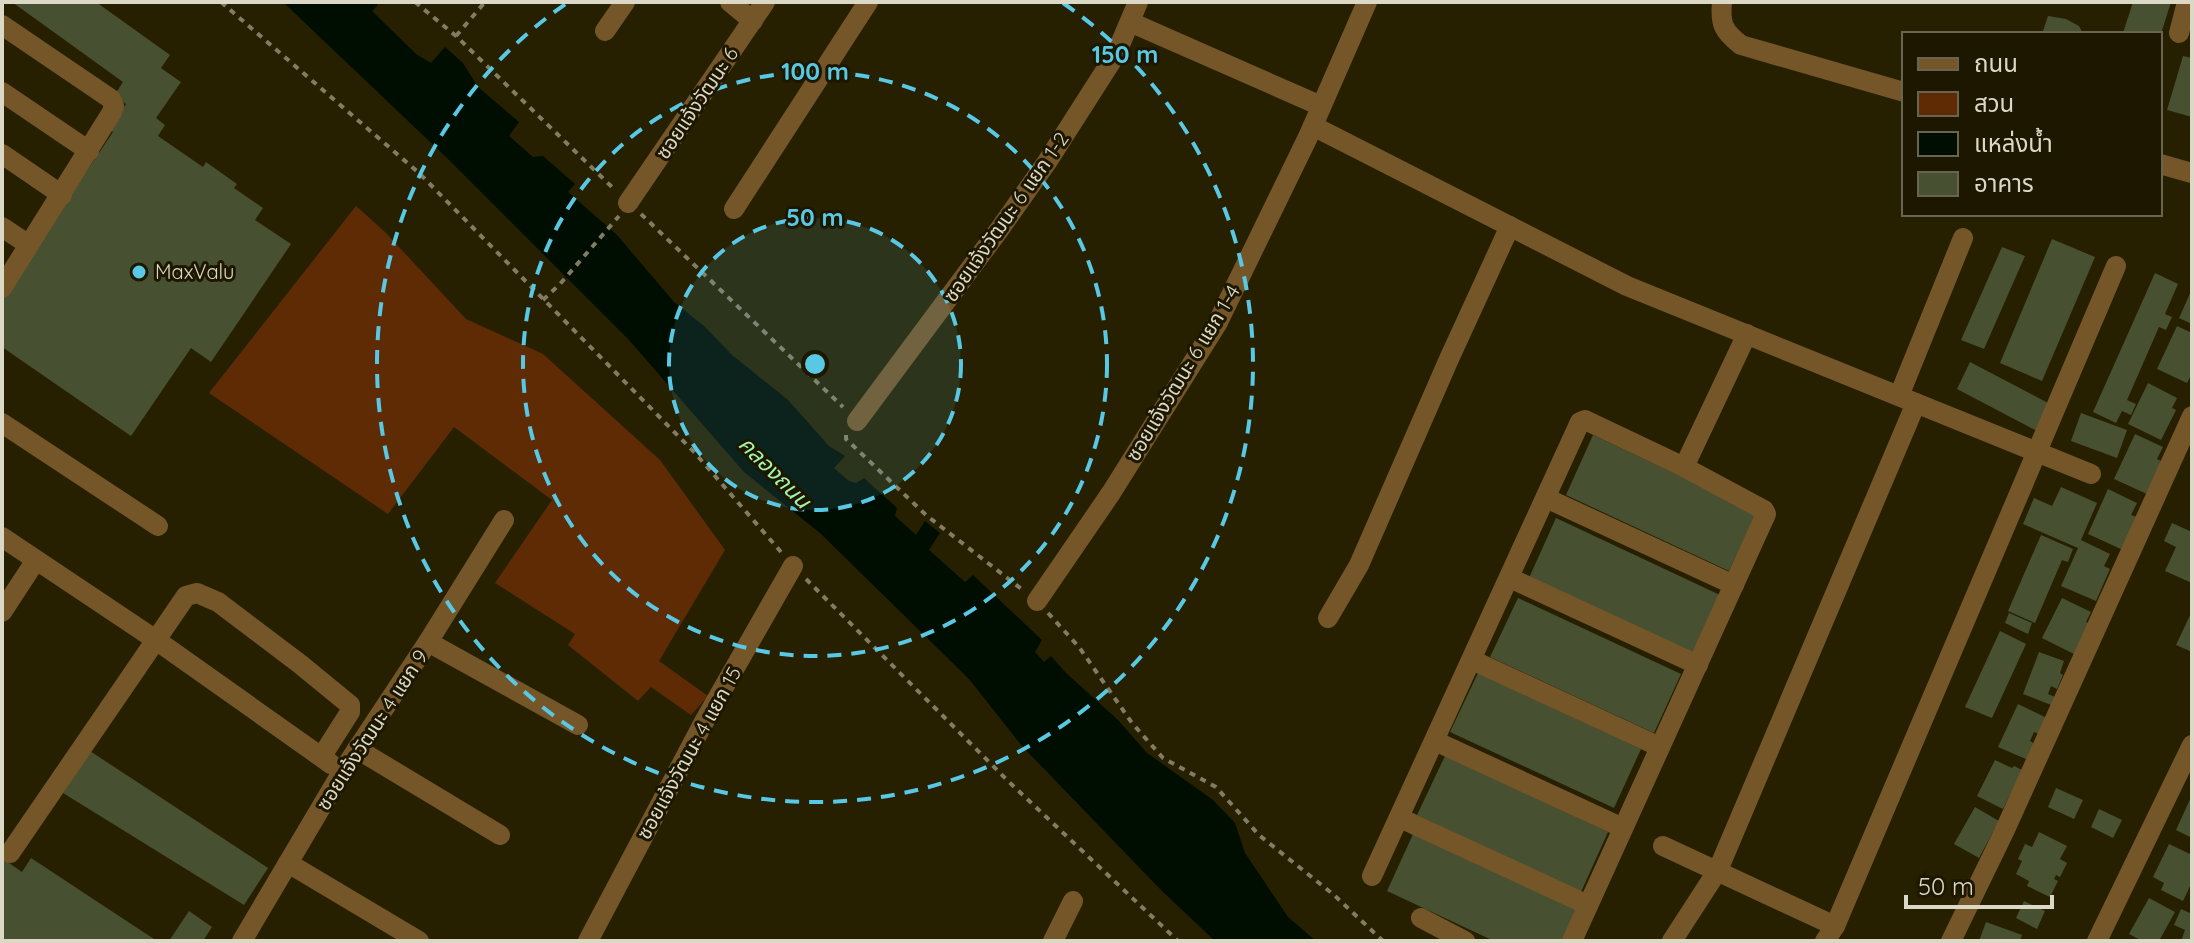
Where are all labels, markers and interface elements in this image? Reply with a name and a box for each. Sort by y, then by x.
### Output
legend [1902,32,2162,216]
text: 150 m [1092,39,1158,69]
street label: ซอยแจ้งวัฒนะ 6 [650,42,743,164]
text: ถนน [1974,48,2018,78]
text: 100 m [781,56,849,86]
text: สวน [1974,88,2014,118]
street label: ซอยแจ้งวัฒนะ 6 แยก 1-2 [938,127,1074,306]
text: แหล่งน้ำ [1974,127,2053,158]
text: อาคาร [1974,168,2034,198]
text: 50 m [786,202,844,232]
place label: MaxValu [155,259,234,284]
marker: MaxValu [130,263,148,281]
street label: ซอยแจ้งวัฒนะ 6 แยก 1-4 [1120,280,1245,465]
centre of rings [801,350,829,378]
water label: คลองถนน [733,430,818,515]
street label: ซอยแจ้งวัฒนะ 4 แยก 9 [310,645,433,815]
street label: ซอยแจ้งวัฒนะ 4 แยก 15 [631,662,746,843]
scale bar [1906,859,2052,909]
text: 50 m [1918,871,1974,901]

